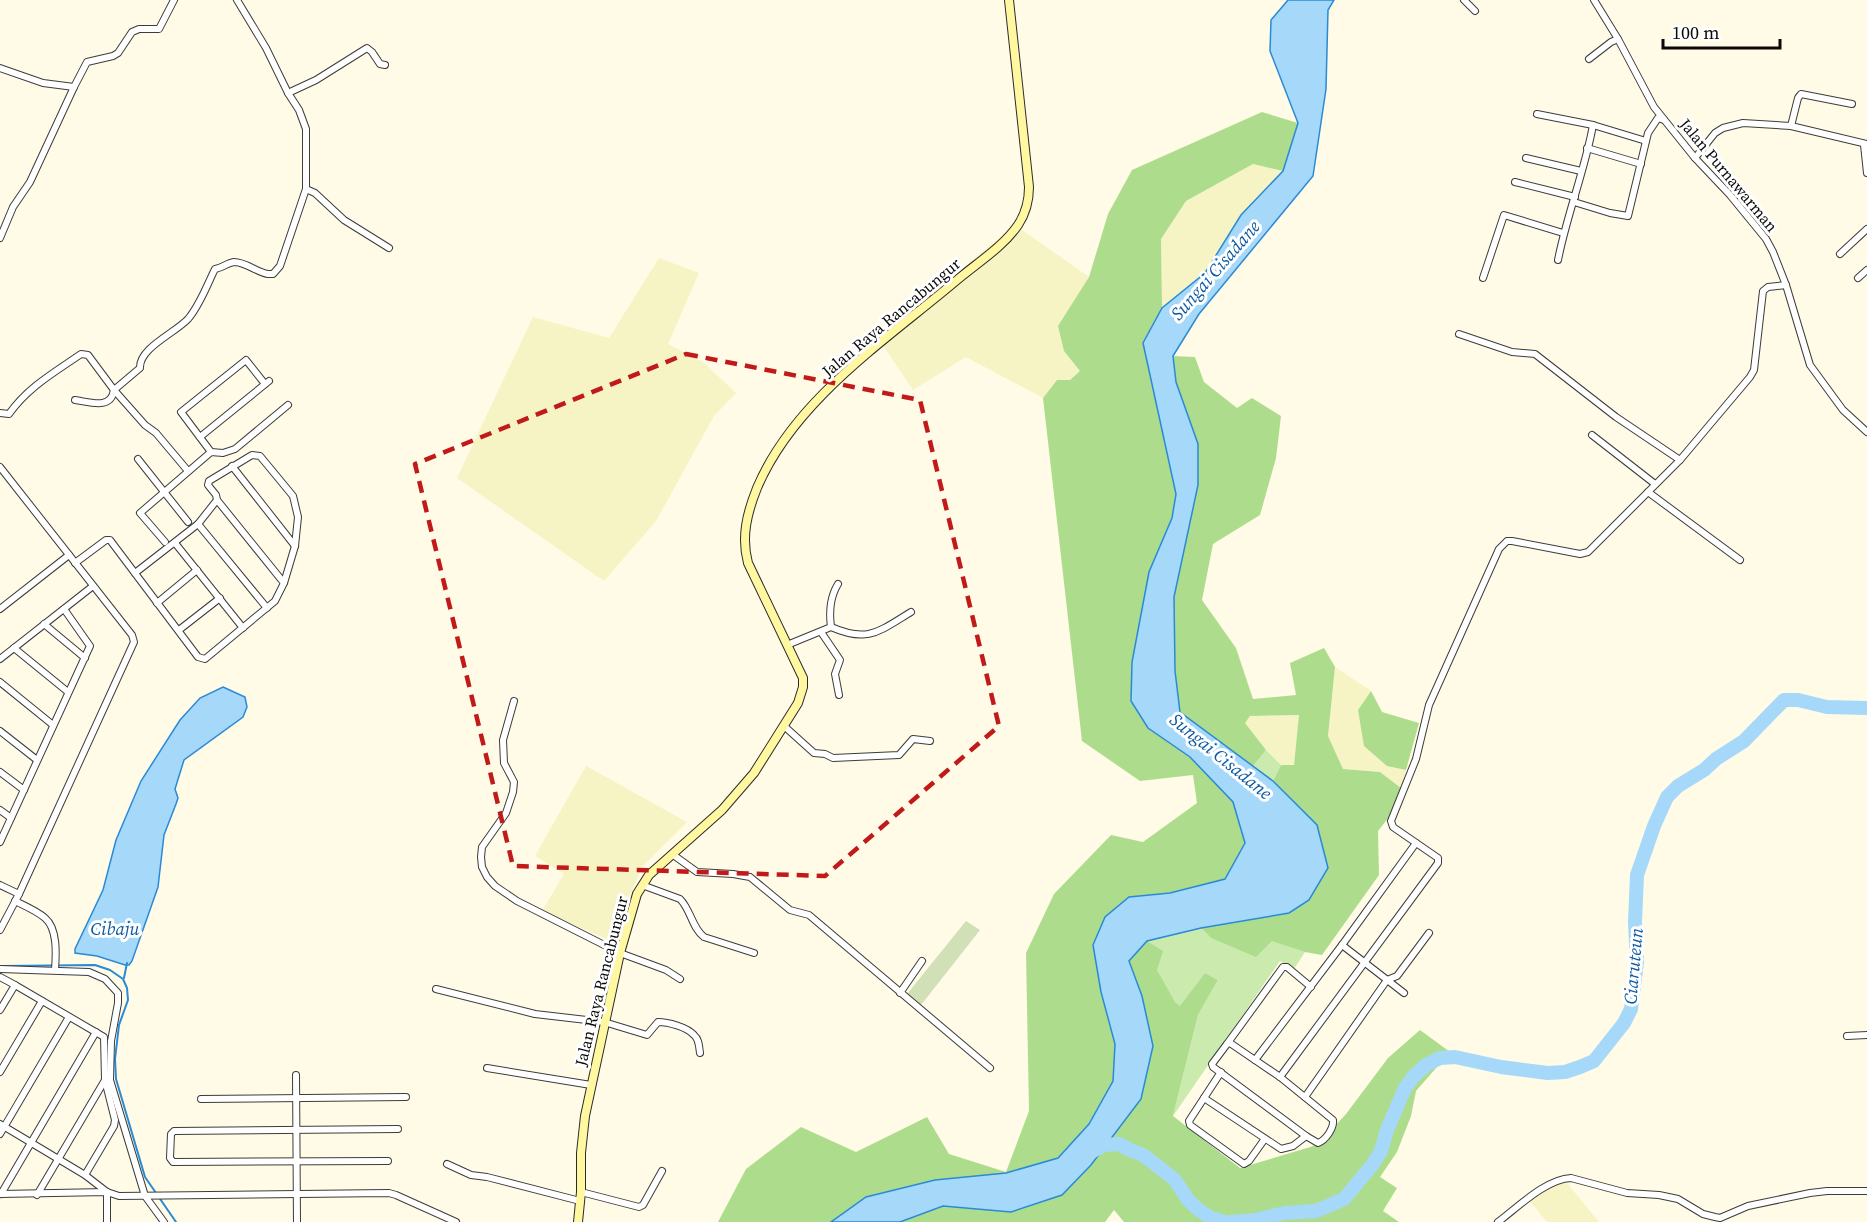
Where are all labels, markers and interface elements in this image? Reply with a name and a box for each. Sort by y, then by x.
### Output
scale bar [1663,12,1780,50]
text: 100 m [1672,20,1719,45]
street label: Jalan Purnawarman [1674,113,1783,237]
water label: Sungai Cisadane [1165,214,1266,325]
street label: Jalan Raya Rancabungur [816,252,965,382]
water label: Sungai Cisadane [1165,707,1278,805]
street label: Jalan Raya Rancabungur [569,893,633,1069]
water label: Cibaju [90,916,140,941]
water label: Ciaruteun [1617,927,1649,1005]

